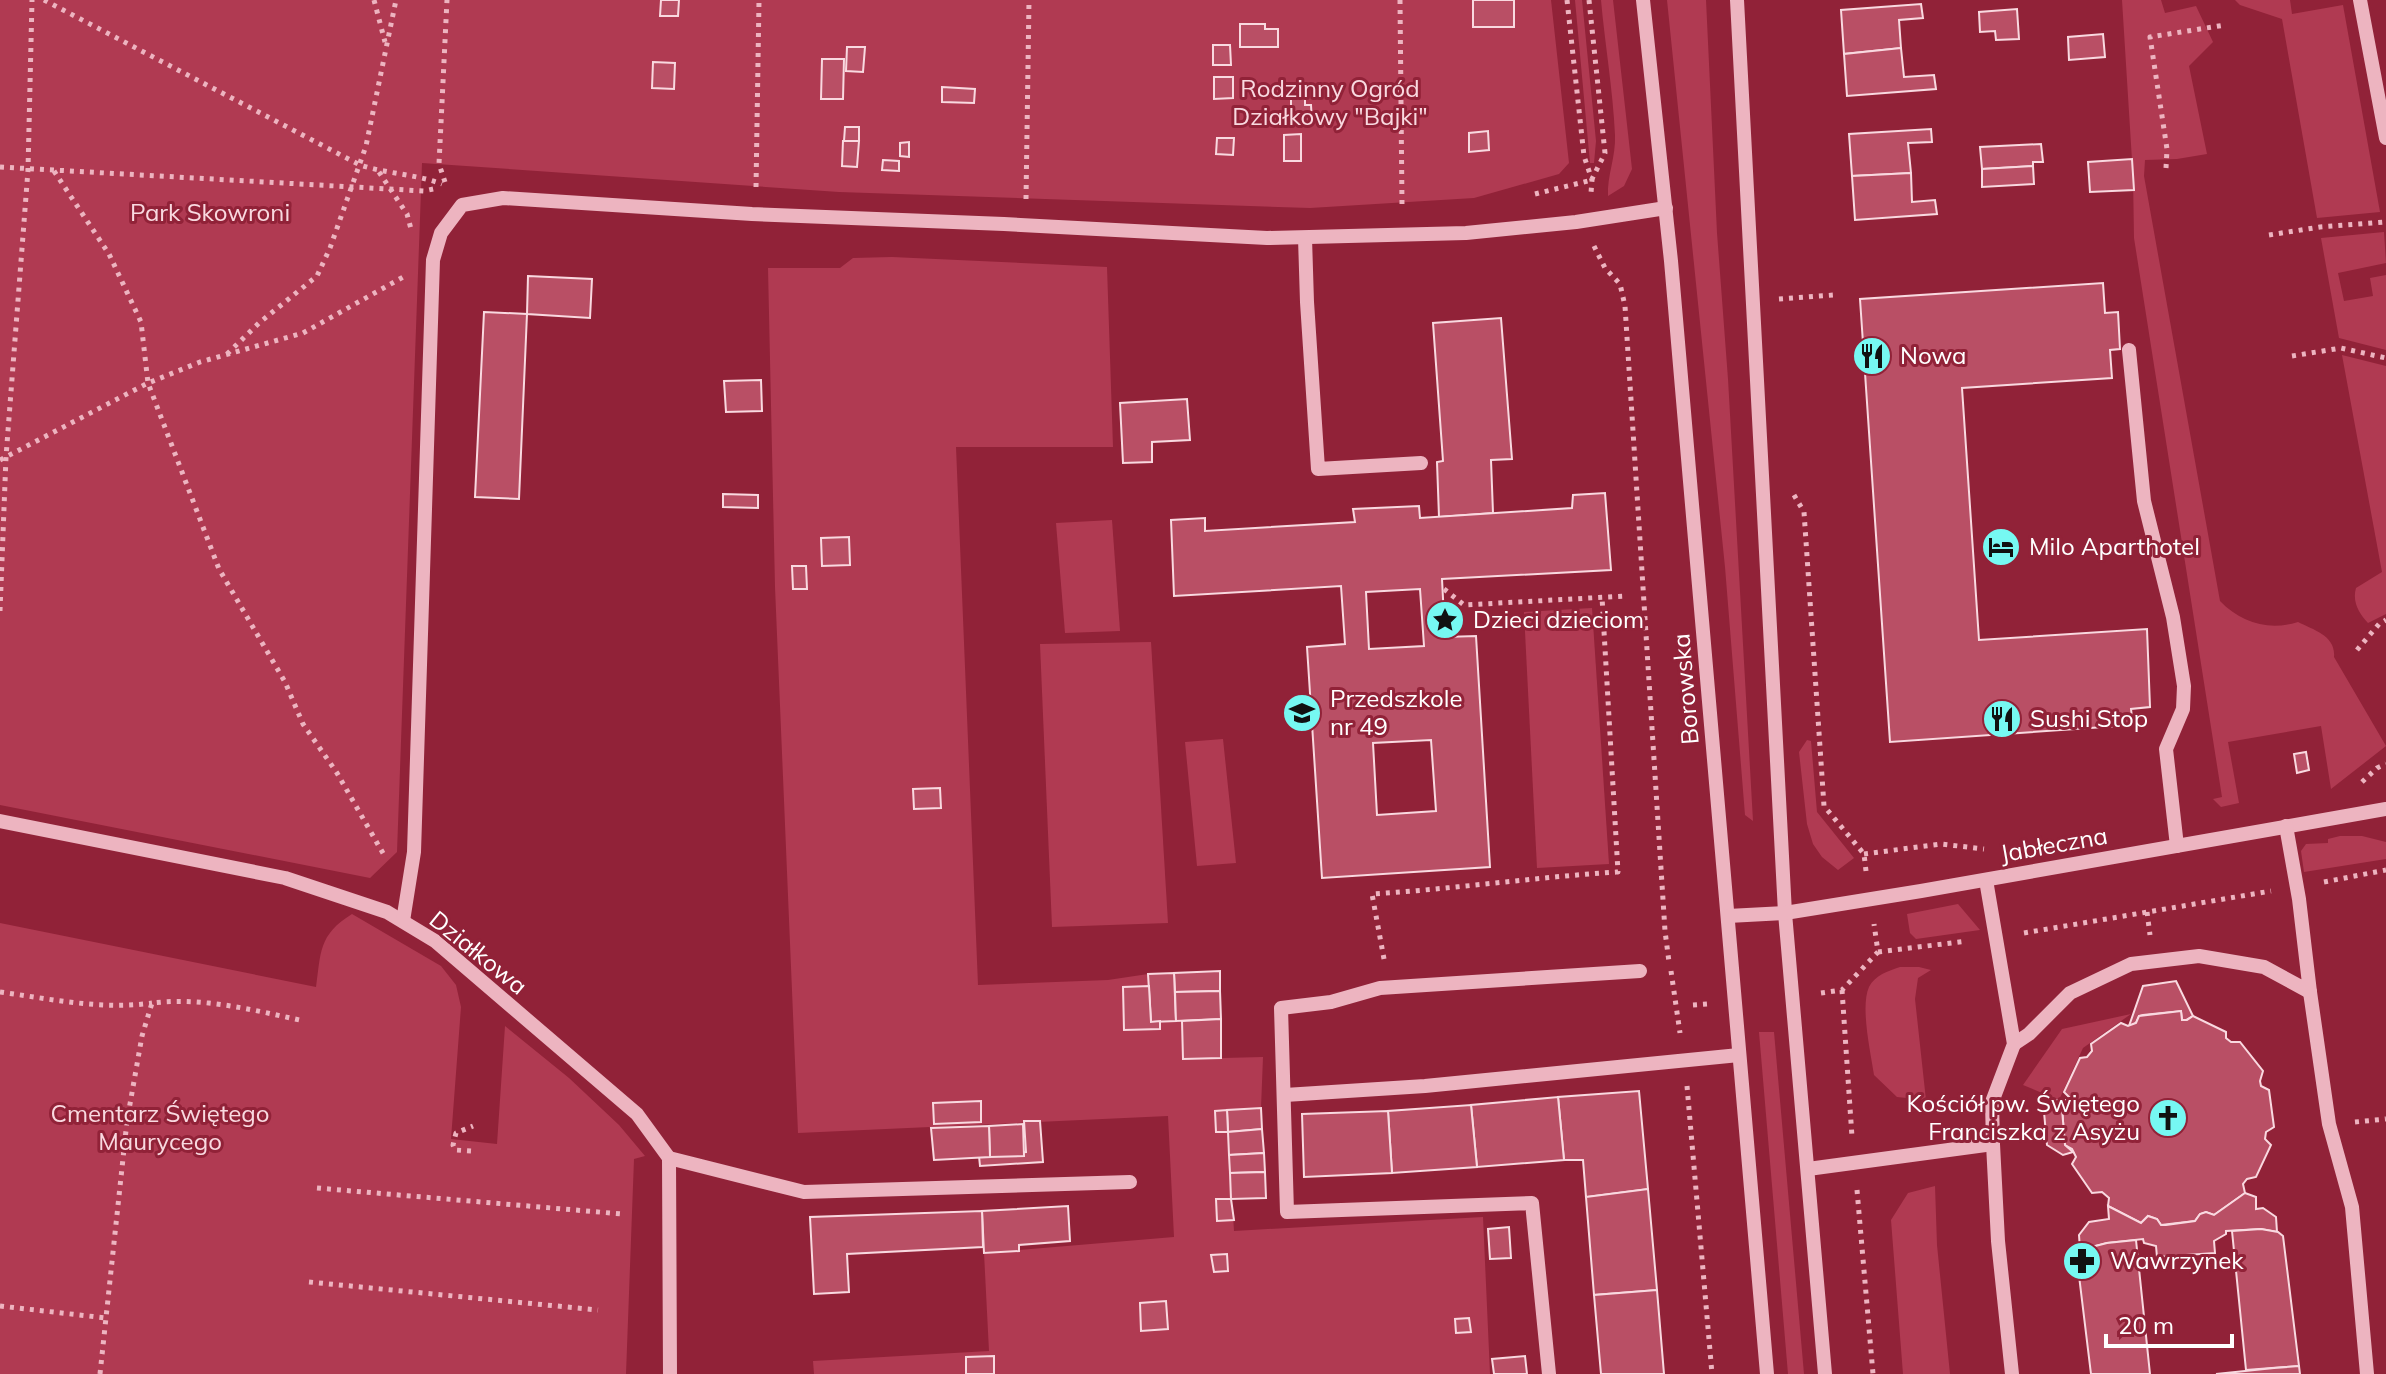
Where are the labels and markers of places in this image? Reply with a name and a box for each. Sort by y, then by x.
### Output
restaurant icon: Nowa [1851,335,1893,377]
place label: Nowa [1900,340,1966,370]
hotel icon: Milo Aparthotel [1980,526,2022,568]
place label: Milo Aparthotel [2029,531,2200,561]
place icon: Dzieci dzieciom [1424,599,1466,641]
place label: Dzieci dzieciom [1473,604,1644,634]
place label: Przedszkole nr 49 [1330,683,1463,741]
school or university icon: Przedszkole nr 49 [1281,692,1323,734]
restaurant icon: Sushi Stop [1981,698,2023,740]
place label: Sushi Stop [2030,703,2148,733]
place label: Kościół pw. Świętego Franciszka z Asyżu [1907,1088,2140,1146]
church icon: Kościół pw. Świętego Franciszka z Asyżu [2147,1097,2189,1139]
pharmacy icon: Wawrzynek [2061,1240,2103,1282]
place label: Wawrzynek [2110,1245,2244,1275]

